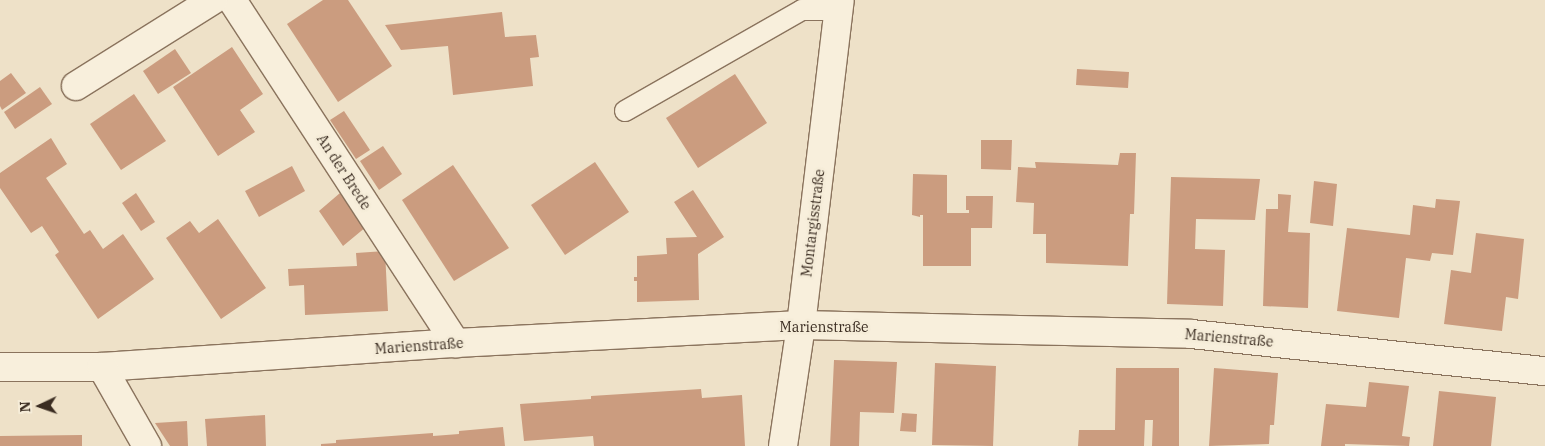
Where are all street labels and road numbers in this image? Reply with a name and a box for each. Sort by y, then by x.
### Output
street label: An der Brede [313,131,375,213]
street label: Montargisstraße [798,168,828,278]
street label: Marienstraße [780,319,868,335]
street label: Marienstraße [1184,326,1274,350]
street label: Marienstraße [374,335,464,357]

